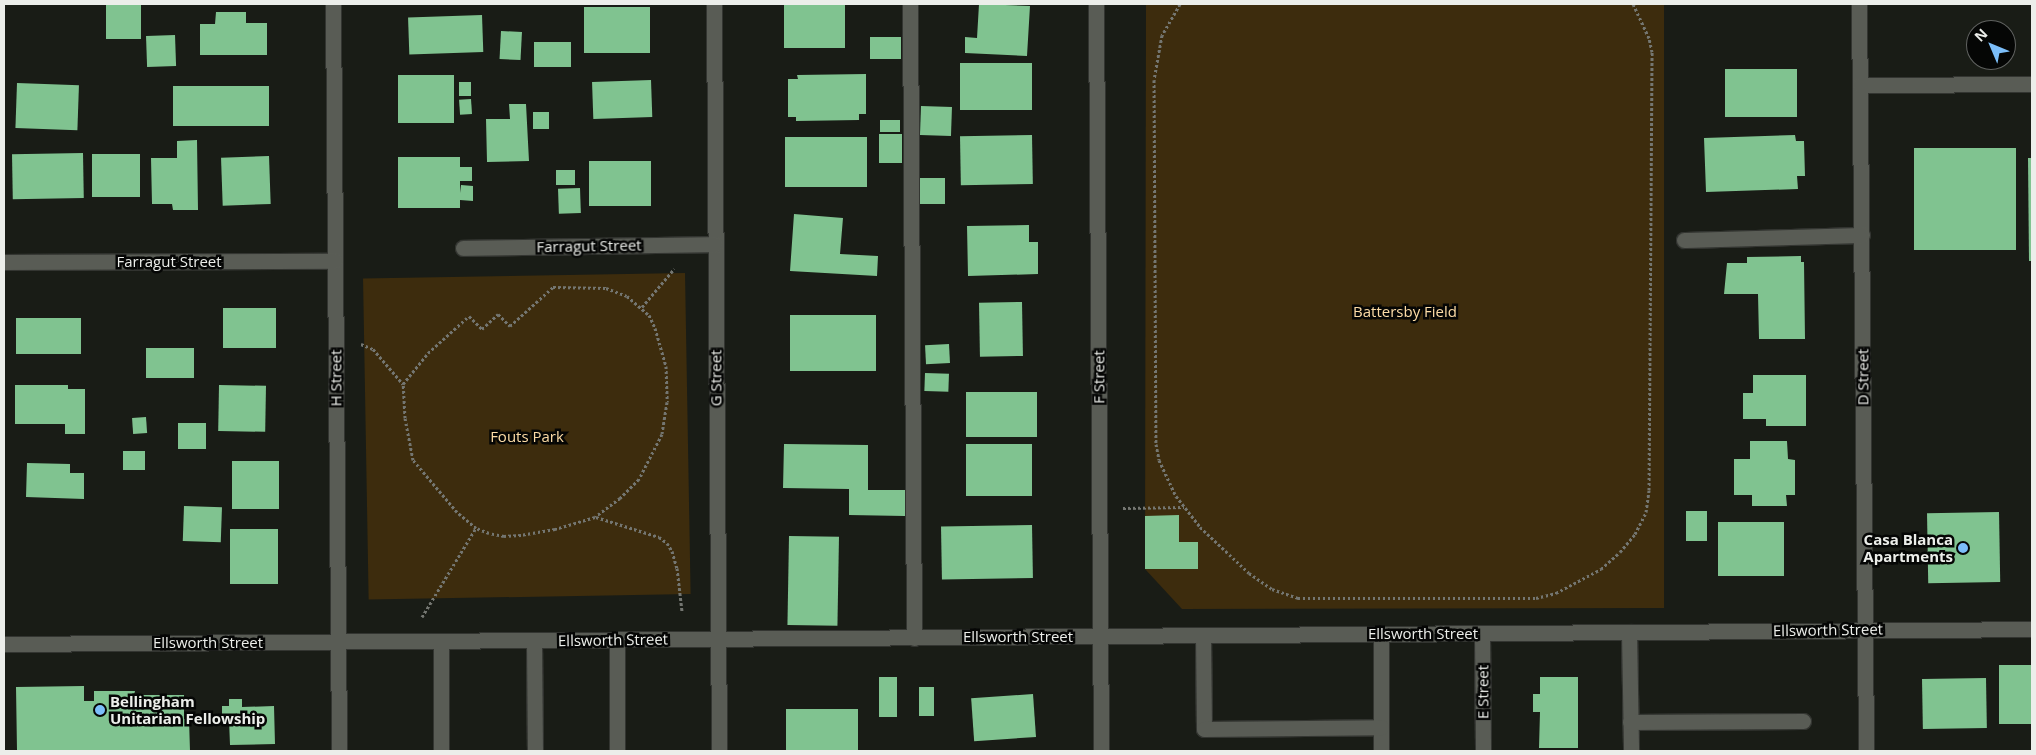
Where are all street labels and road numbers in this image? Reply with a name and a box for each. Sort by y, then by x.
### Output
street label: Farragut Street [536,236,642,256]
street label: Farragut Street [116,253,222,271]
street label: D Street [1854,349,1872,405]
street label: H Street [327,350,345,406]
street label: G Street [707,350,725,406]
street label: F Street [1090,350,1108,404]
street label: Ellsworth Street [1773,620,1883,640]
street label: Ellsworth Street [1368,625,1478,643]
street label: Ellsworth Street [963,628,1073,646]
street label: Ellsworth Street [558,630,668,650]
street label: Ellsworth Street [153,634,263,652]
street label: E Street [1474,665,1492,719]

